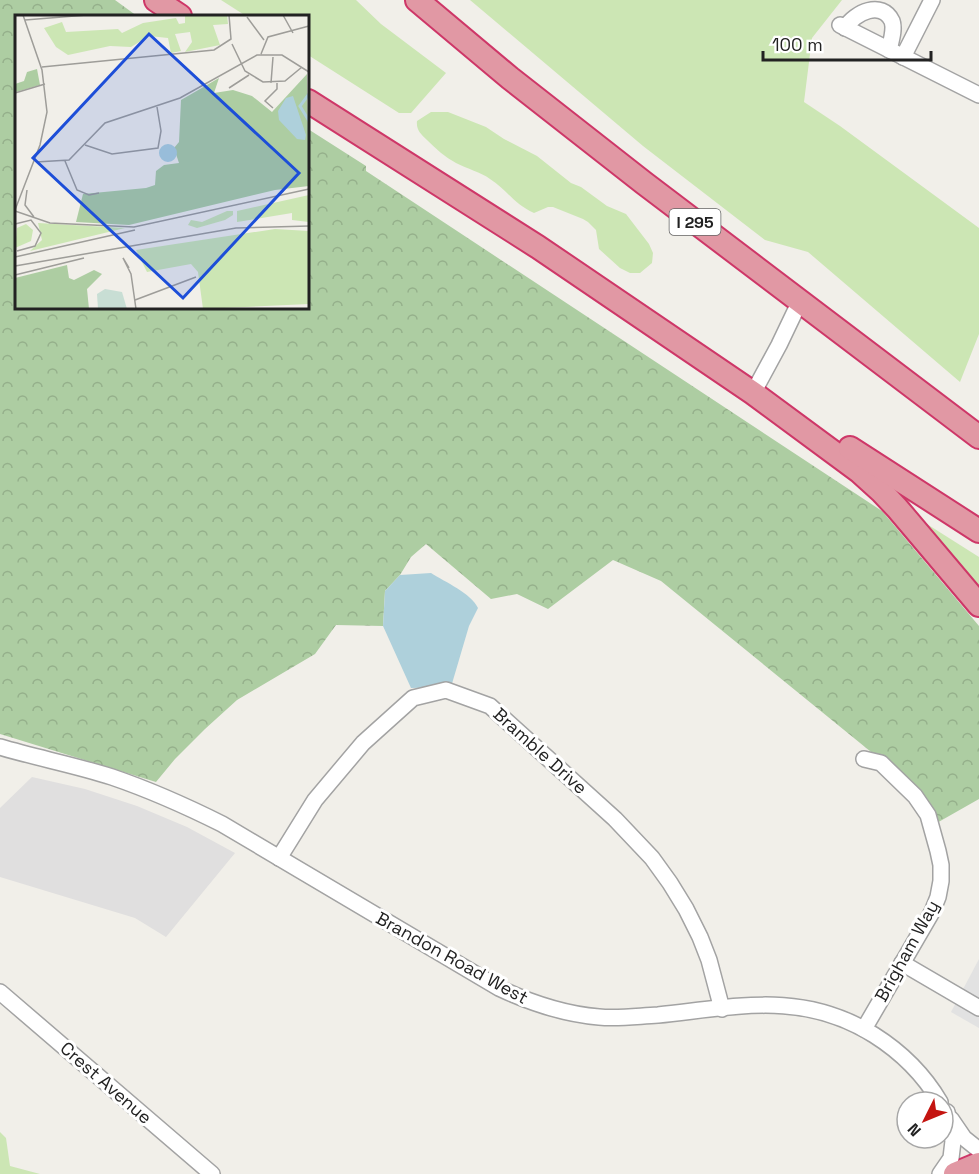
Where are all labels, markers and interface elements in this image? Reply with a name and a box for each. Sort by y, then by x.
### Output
inset map [15,15,309,309]
scale bar [763,24,931,62]
text: 100 m [772,33,823,56]
road number: I 295 [670,209,720,235]
street label: Bramble Drive [489,702,592,799]
street label: Brigham Way [869,896,944,1006]
street label: Brandon Road West [372,906,532,1009]
street label: Crest Avenue [56,1036,157,1129]
north arrow [895,1090,955,1150]
text: N [903,1119,926,1141]

